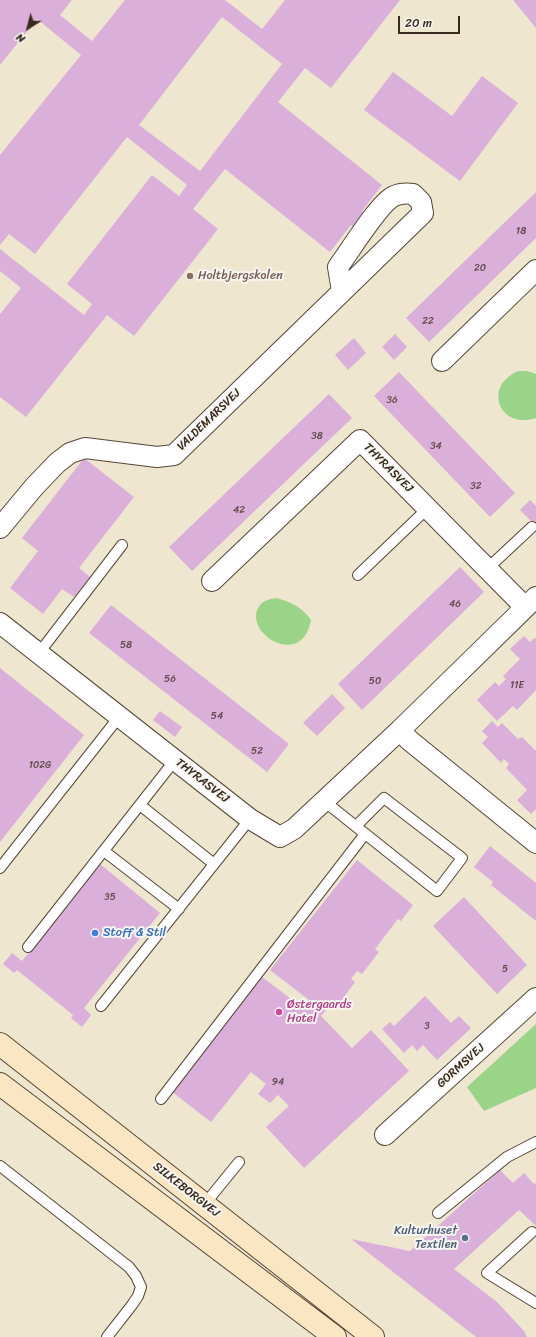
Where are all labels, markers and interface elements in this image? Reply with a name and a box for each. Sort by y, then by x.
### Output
north arrow [8,8,48,48]
scale bar [400,8,462,34]
text: 20 m [405,12,432,34]
text: N [12,28,29,48]
house number: 18 [516,225,526,237]
house number: 20 [474,262,486,274]
place label: Holtbjergskolen [198,269,283,283]
marker: Holtbjergskolen [185,271,195,281]
house number: 22 [422,315,434,327]
street label: VALDEMARSVEJ [174,386,244,454]
house number: 36 [386,394,398,406]
house number: 38 [311,430,323,442]
street label: THYRASVEJ [360,440,416,496]
house number: 34 [430,440,442,452]
house number: 32 [470,480,482,492]
house number: 42 [233,504,245,516]
house number: 46 [449,598,461,610]
house number: 58 [120,639,132,651]
house number: 56 [164,673,176,685]
house number: 50 [369,675,381,687]
house number: 11E [510,679,524,691]
house number: 54 [211,710,223,722]
house number: 52 [251,745,263,757]
street label: THYRASVEJ [172,756,232,806]
house number: 102G [29,759,51,771]
house number: 35 [104,891,116,903]
place label: Stoff & Stil [103,926,166,940]
marker: Stoff & Stil [90,928,100,938]
house number: 5 [502,963,508,975]
place label: Østergaards Hotel [287,998,351,1026]
marker: Østergaards Hotel [274,1007,284,1017]
house number: 3 [424,1020,430,1032]
street label: GORMSVEJ [434,1041,488,1091]
house number: 94 [272,1076,284,1088]
street label: SILKEBORGVEJ [150,1160,222,1220]
place label: Kulturhuset Textilen [394,1224,457,1252]
marker: Kulturhuset Textilen [460,1233,470,1243]

